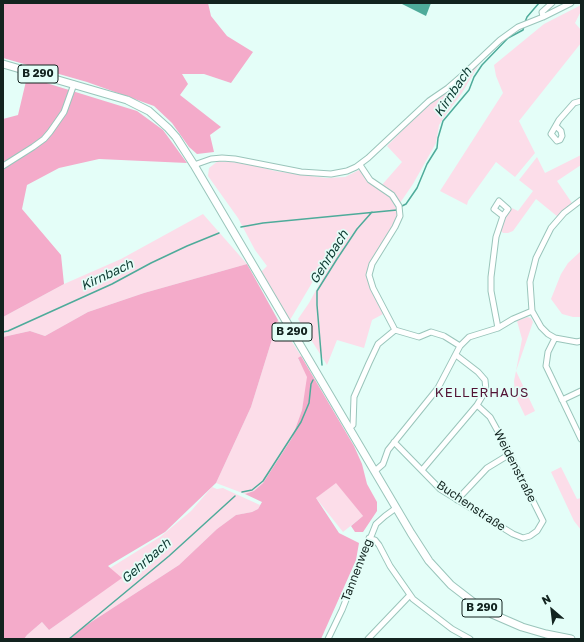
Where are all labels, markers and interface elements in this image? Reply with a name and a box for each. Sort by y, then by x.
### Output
water label: Kirnbach [431,64,475,120]
road number: B 290 [18,65,58,83]
water label: Gehrbach [306,227,352,287]
water label: Kirnbach [78,256,136,294]
road number: B 290 [272,323,312,341]
district label: KELLERHAUS [435,385,529,401]
street label: Weidenstraße [491,427,539,505]
street label: Buchenstraße [434,478,508,534]
water label: Gehrbach [118,535,174,587]
street label: Tannenweg [338,537,376,603]
north arrow [532,590,572,630]
text: N [539,591,553,607]
road number: B 290 [462,599,502,617]

